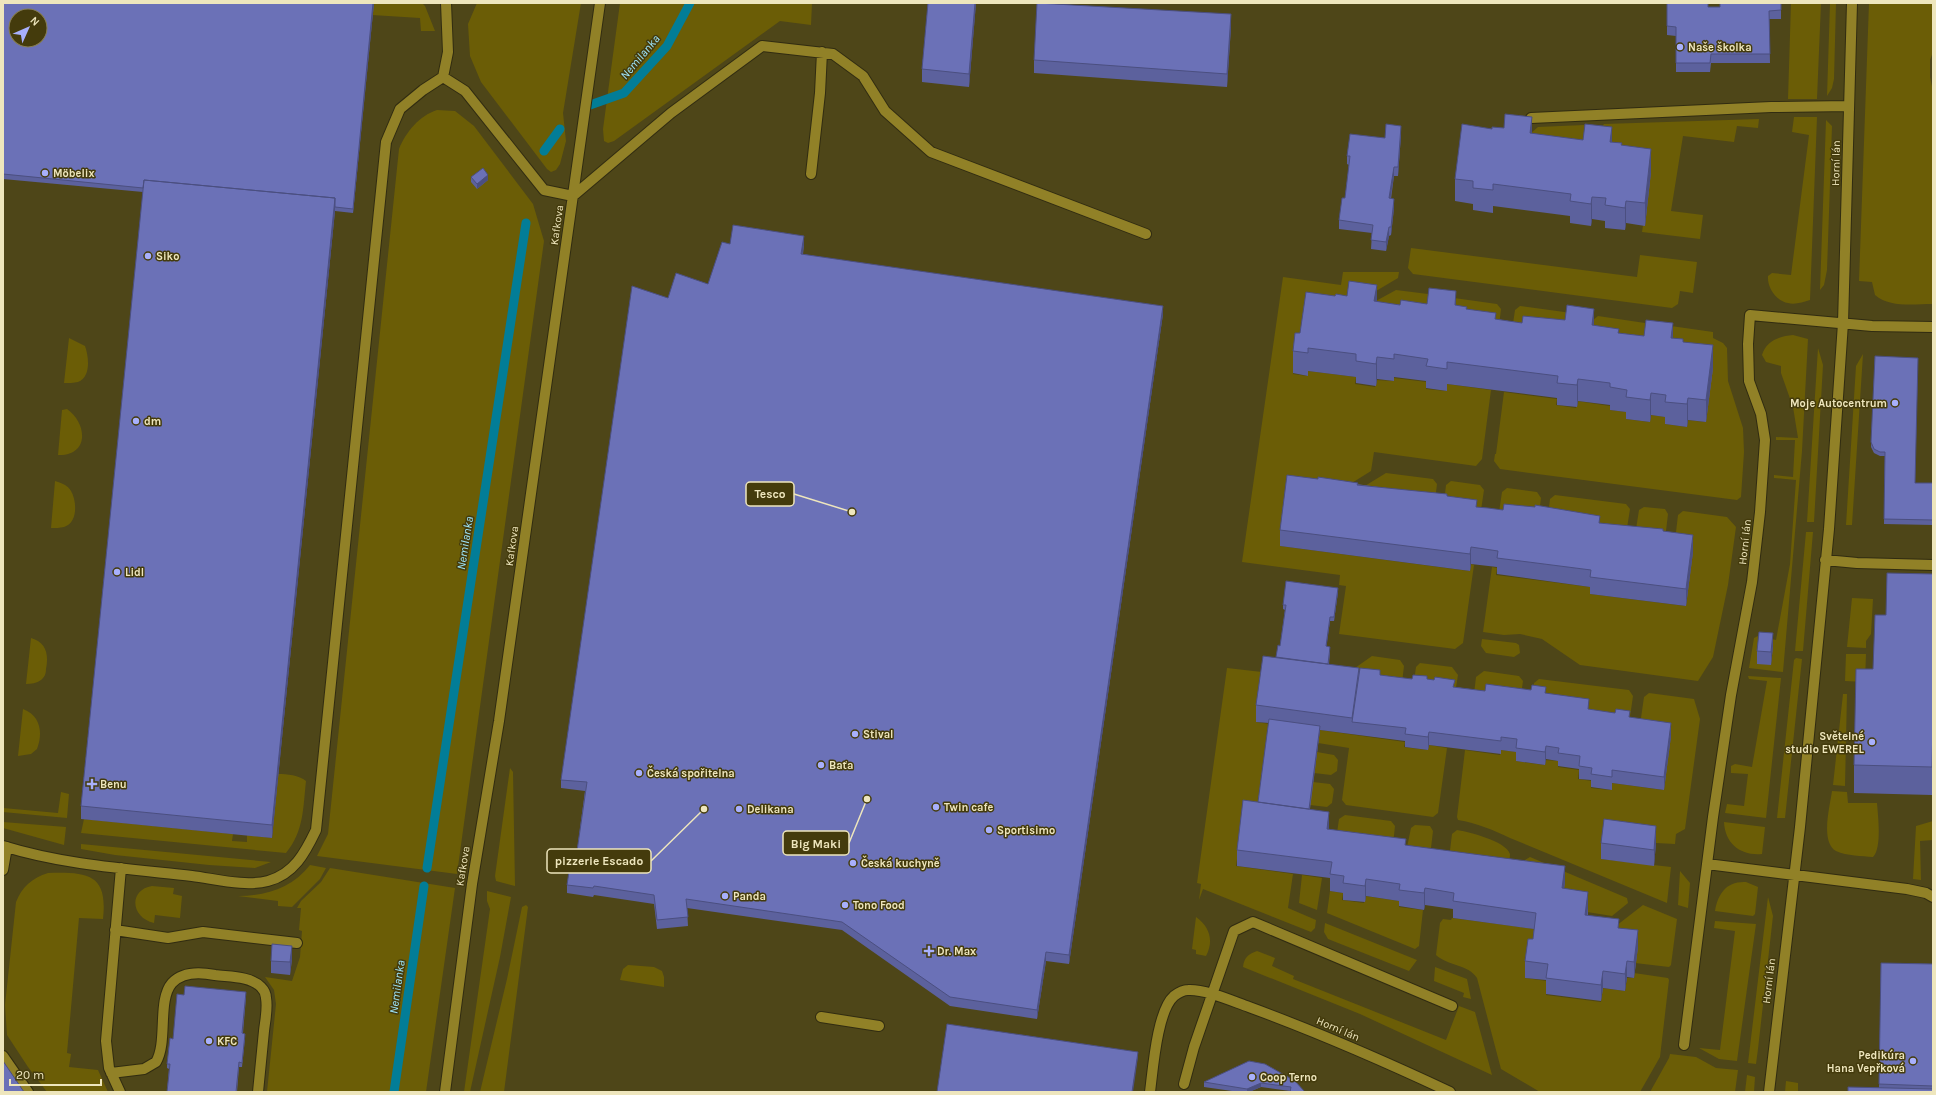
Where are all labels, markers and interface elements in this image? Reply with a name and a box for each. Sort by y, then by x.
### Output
north arrow [8,8,48,48]
text: N [27,14,42,29]
water label: Nemilanka [617,32,663,82]
place label: Naše školka [1688,41,1752,54]
marker: Naše školka [1675,42,1685,52]
street label: Horní lán [1829,140,1843,186]
place label: Möbelix [53,167,94,180]
marker: Möbelix [40,168,50,178]
street label: Kafkova [548,204,566,246]
place label: Siko [156,250,179,263]
marker: Siko [143,251,153,261]
place label: Moje Autocentrum [1790,397,1887,410]
marker: Moje Autocentrum [1890,398,1900,408]
place label: dm [144,415,161,428]
marker: dm [131,416,141,426]
callout: Tesco [746,482,794,506]
text: Tesco [754,487,786,501]
water label: Nemilanka [454,515,476,571]
street label: Horní lán [1736,519,1754,565]
street label: Kafkova [503,525,521,567]
place label: Lidl [125,566,144,579]
marker: Lidl [112,567,122,577]
place label: Stival [863,728,893,741]
marker: Stival [850,729,860,739]
place label: Světelné studio EWEREL [1785,730,1865,756]
marker: Světelné studio EWEREL [1867,737,1877,747]
place label: Baťa [829,759,853,772]
marker: Baťa [816,760,826,770]
place label: Česká spořitelna [647,765,735,780]
marker: Česká spořitelna [634,768,644,778]
place label: Benu [100,778,127,791]
marker: Benu [87,779,97,789]
place label: Twin cafe [944,801,993,814]
marker: Twin cafe [931,802,941,812]
place label: Delikana [747,803,794,816]
marker: Delikana [734,804,744,814]
place label: Sportisimo [997,824,1055,837]
marker: Sportisimo [984,825,994,835]
callout: Big Maki [783,831,849,855]
text: Big Maki [791,837,841,851]
street label: Kafkova [453,845,473,887]
callout: pizzerie Escado [547,849,651,873]
text: pizzerie Escado [555,854,643,868]
place label: Česká kuchyně [861,855,940,870]
marker: Česká kuchyně [848,858,858,868]
place label: Panda [733,890,766,903]
marker: Panda [720,891,730,901]
place label: Tono Food [853,899,905,912]
marker: Tono Food [840,900,850,910]
place label: Dr. Max [937,945,976,958]
marker: Dr. Max [924,946,934,956]
street label: Horní lán [1760,958,1778,1004]
water label: Nemilanka [386,959,408,1015]
street label: Horní lán [1314,1014,1362,1044]
place label: KFC [217,1035,237,1048]
marker: KFC [204,1036,214,1046]
place label: Pedikúra Hana Vepřková [1827,1049,1905,1075]
marker: Pedikúra Hana Vepřková [1908,1056,1918,1066]
scale bar [10,1061,101,1087]
text: 20 m [16,1068,44,1082]
place label: Coop Terno [1260,1071,1317,1084]
marker: Coop Terno [1247,1072,1257,1082]

